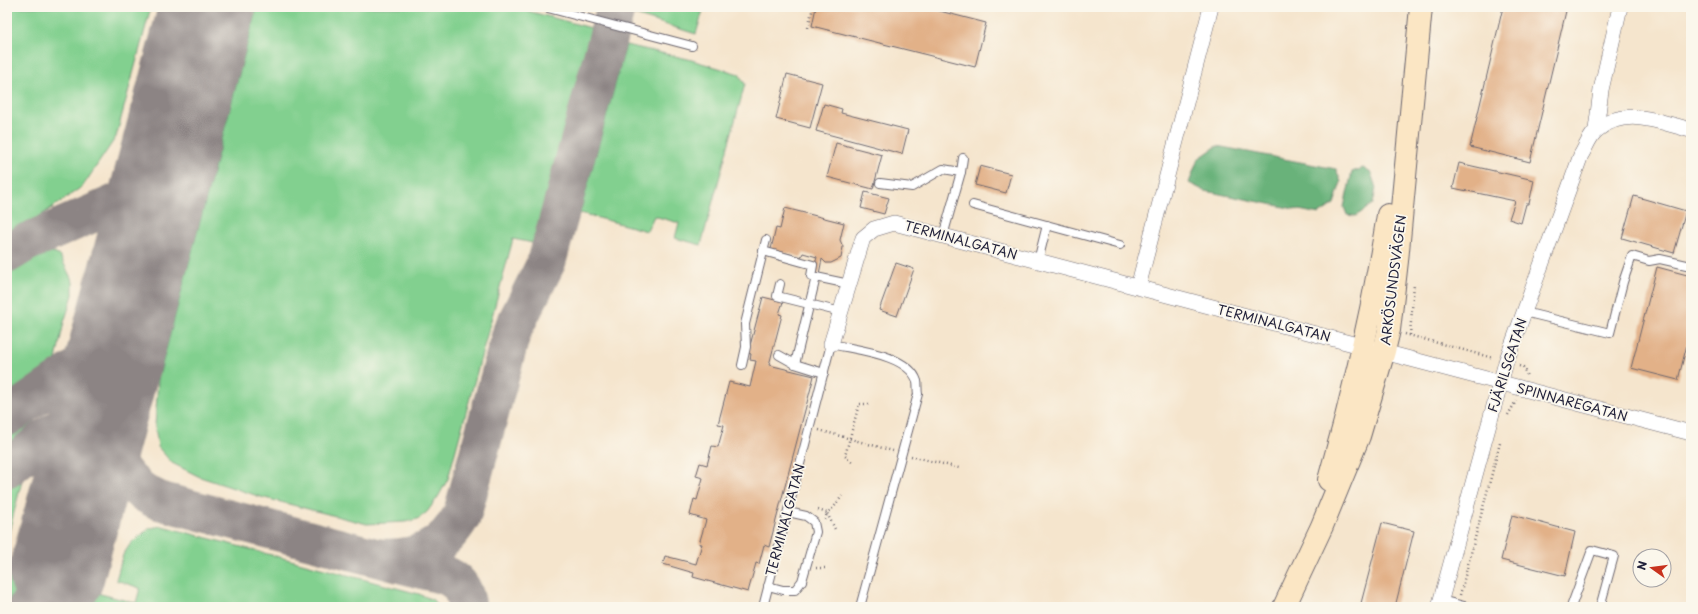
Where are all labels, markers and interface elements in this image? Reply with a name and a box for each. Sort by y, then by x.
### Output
street label: ARKÖSUNDSVÄGEN [1375,214,1410,346]
street label: TERMINALGATAN [903,215,1020,264]
street label: TERMINALGATAN [1216,299,1333,346]
street label: FJÄRILSGATAN [1482,315,1531,415]
street label: SPINNAREGATAN [1514,378,1630,426]
street label: TERMINALGATAN [760,461,809,578]
north arrow [1632,548,1672,588]
text: N [1633,559,1651,572]

